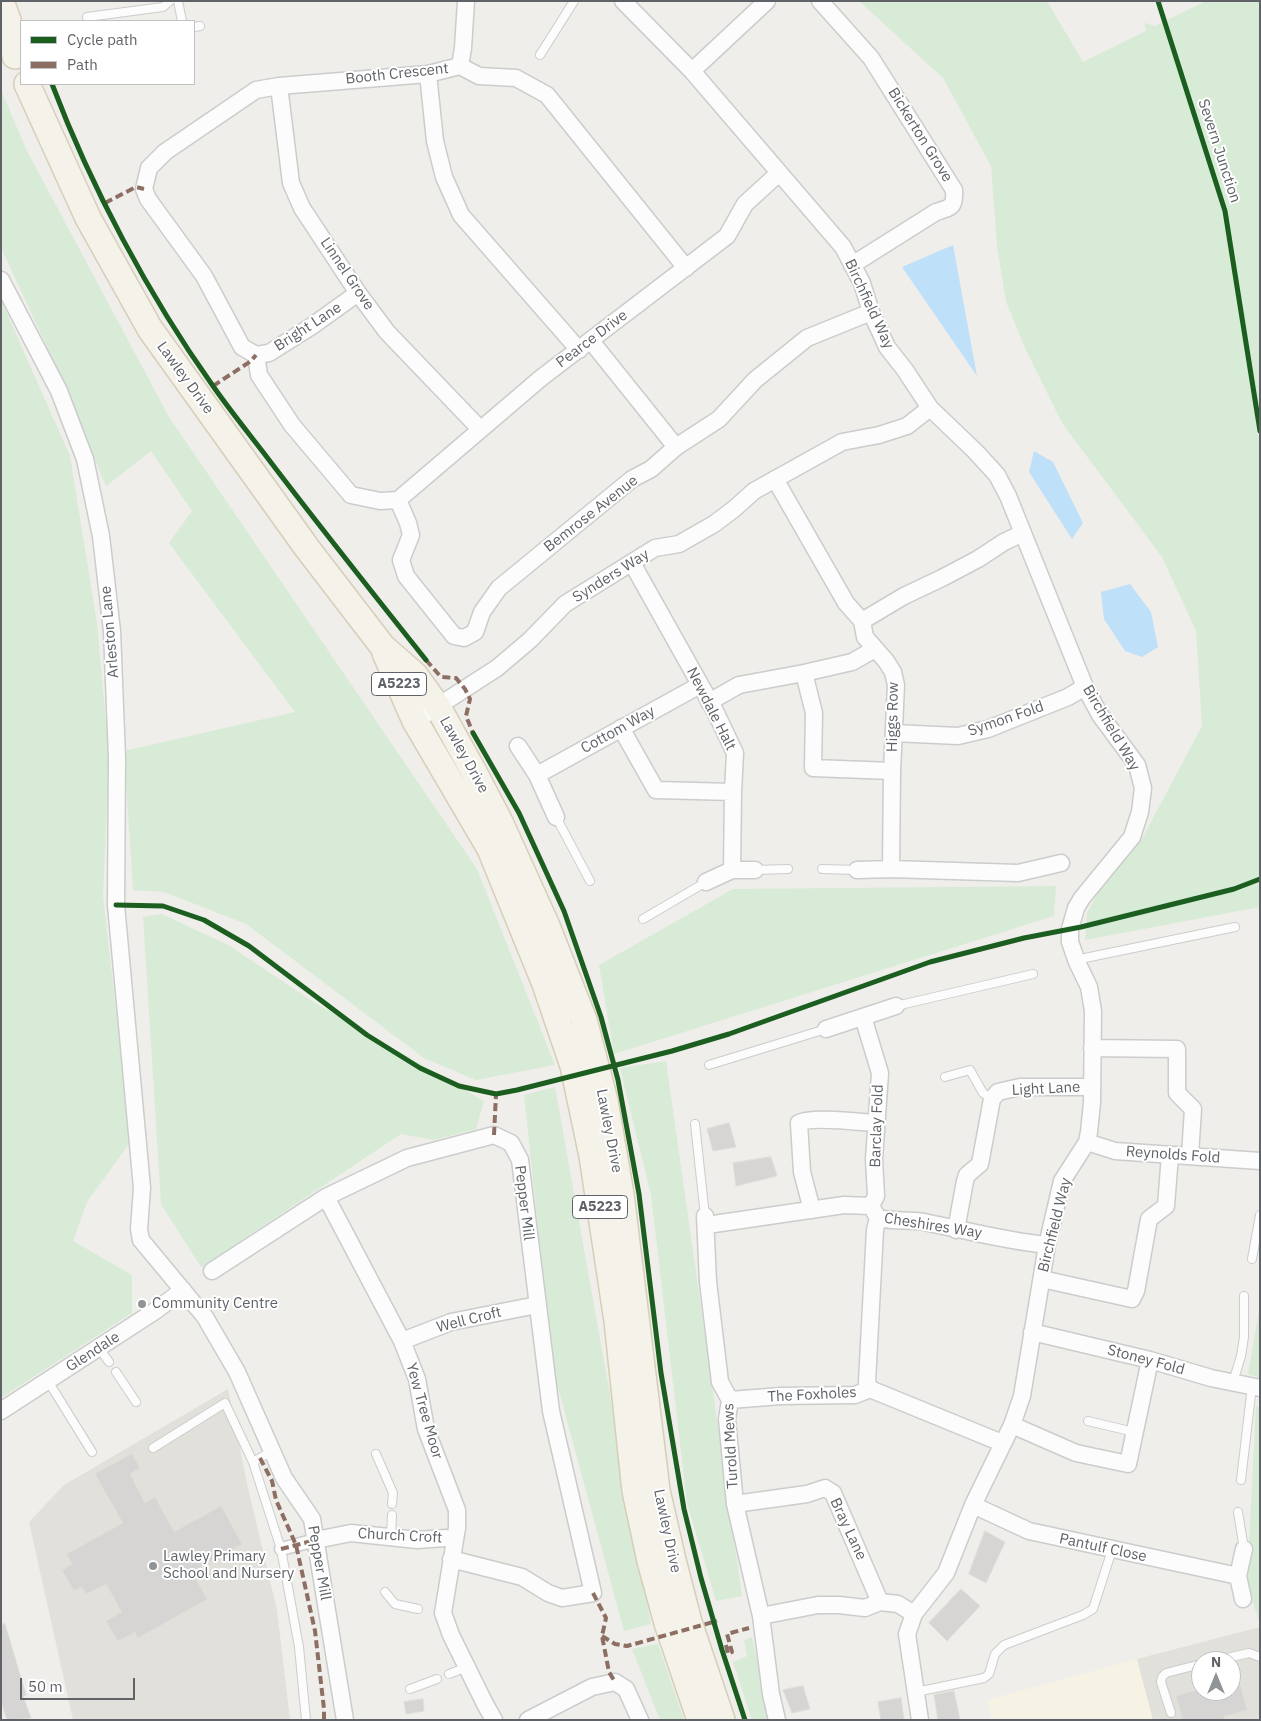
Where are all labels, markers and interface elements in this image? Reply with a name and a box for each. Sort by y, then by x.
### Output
legend [20,20,195,85]
text: Cycle path [67,30,138,49]
text: Path [67,55,98,74]
street label: Booth Crescent [345,60,449,88]
street label: Bickerton Grove [884,85,956,185]
street label: Severn Junction [1194,97,1244,205]
street label: Linnel Grove [316,234,378,314]
street label: Birchfield Way [840,256,898,352]
street label: Bright Lane [271,299,345,355]
street label: Pearce Drive [553,306,631,372]
street label: Lawley Drive [153,338,217,418]
street label: Bemrose Avenue [540,472,642,556]
street label: Synders Way [569,545,653,607]
street label: Arleston Lane [97,585,123,679]
street label: Newdale Halt [682,665,740,753]
road number: A5223 [372,672,426,696]
street label: Higgs Row [883,682,903,752]
street label: Birchfield Way [1078,682,1144,774]
street label: Symon Fold [966,698,1046,740]
street label: Cottom Way [578,702,658,758]
street label: Lawley Drive [436,713,492,797]
street label: Light Lane [1011,1078,1081,1100]
street label: Barclay Fold [867,1084,887,1168]
street label: Lawley Drive [592,1088,626,1174]
street label: Reynolds Fold [1125,1143,1221,1167]
street label: Pepper Mill [510,1164,538,1242]
street label: Birchfield Way [1035,1176,1075,1274]
road number: A5223 [572,1196,628,1218]
street label: Cheshires Way [883,1209,983,1243]
place label: Community Centre [152,1295,278,1313]
marker: Community Centre [136,1298,148,1310]
street label: Well Croft [435,1303,503,1337]
street label: Glendale [63,1328,123,1376]
street label: Stoney Fold [1105,1341,1187,1379]
street label: Yew Tree Moor [402,1361,446,1461]
street label: The Foxholes [767,1384,857,1406]
street label: Turold Mews [720,1403,742,1489]
street label: Lawley Drive [649,1488,685,1574]
street label: Bray Lane [826,1495,870,1563]
street label: Pepper Mill [304,1524,334,1602]
street label: Church Croft [357,1525,443,1547]
street label: Pantulf Close [1058,1530,1148,1566]
place label: Lawley Primary School and Nursery [163,1548,294,1583]
marker: Lawley Primary School and Nursery [147,1560,159,1572]
north arrow [1191,1651,1241,1701]
text: N [1211,1653,1221,1671]
scale bar [22,1668,138,1700]
text: 50 m [28,1677,63,1696]

